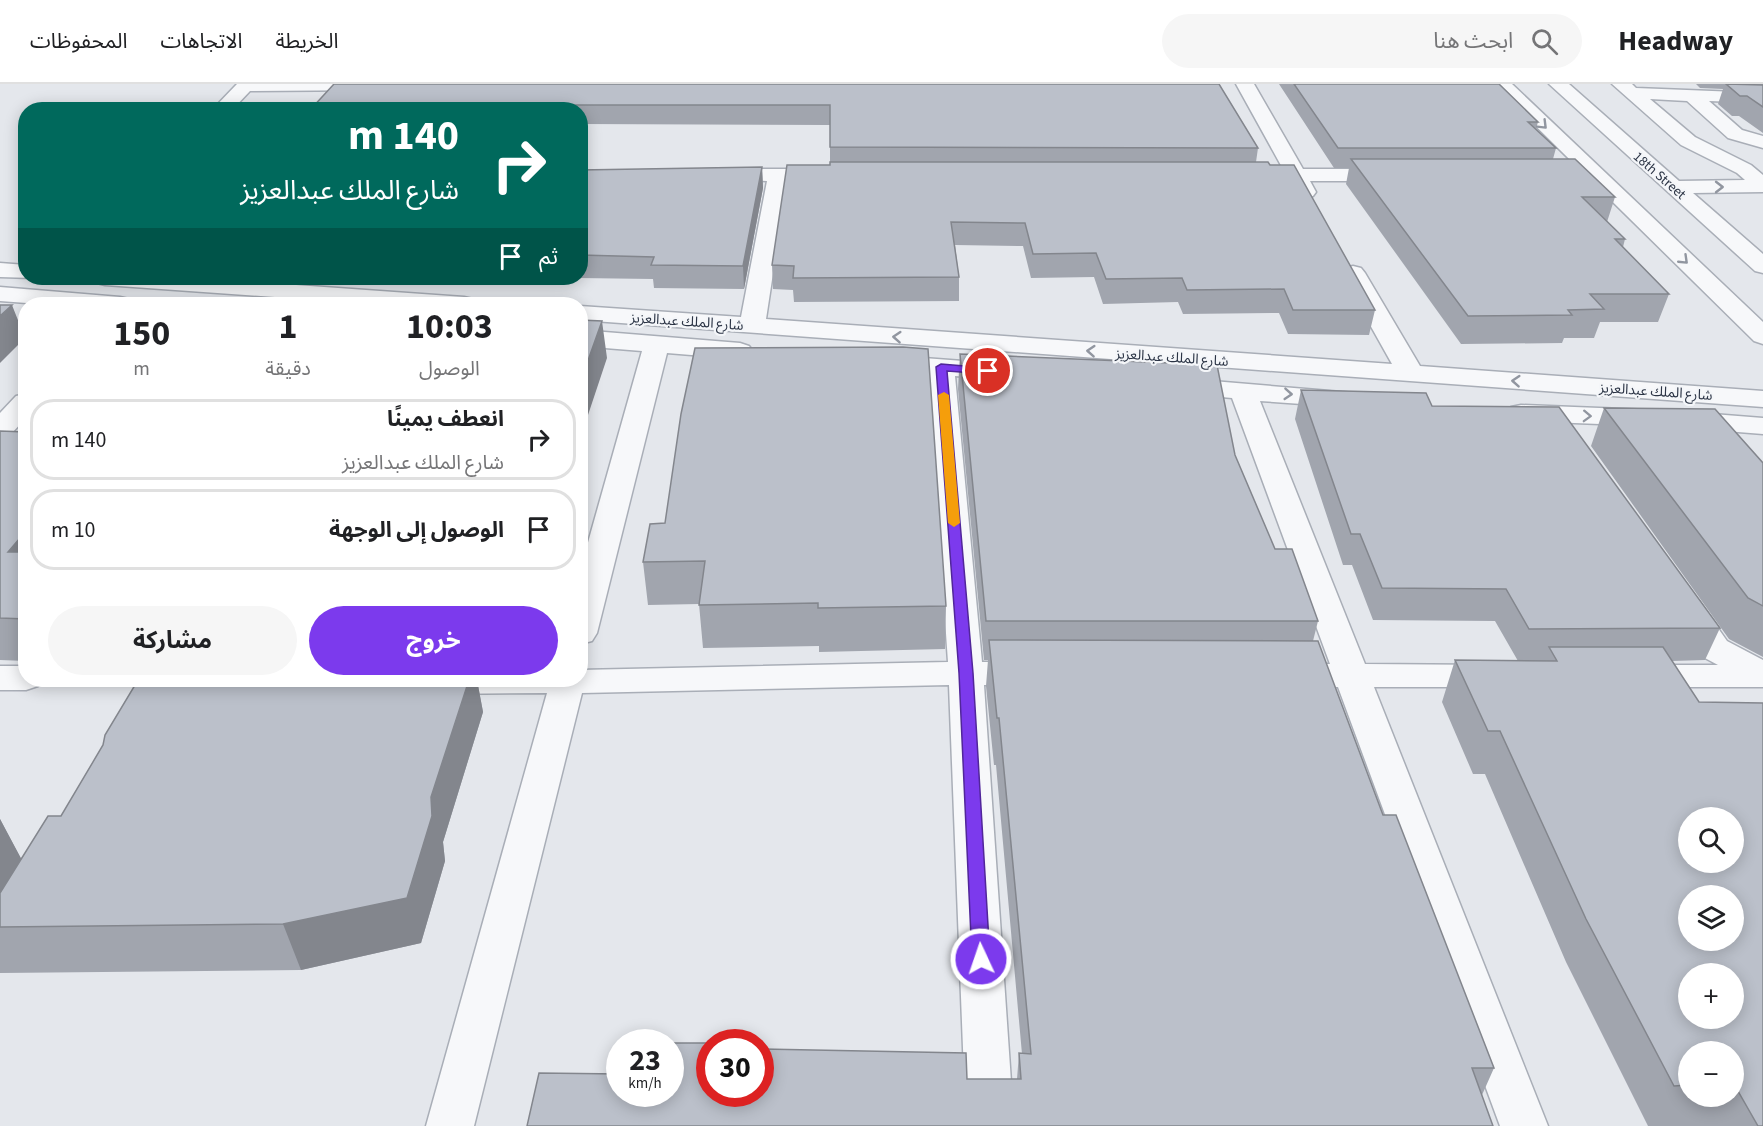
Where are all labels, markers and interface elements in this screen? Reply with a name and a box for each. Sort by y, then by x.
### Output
search box [1162,14,1582,68]
text: Headway [1618,21,1733,61]
text: ابحث هنا [1433,25,1513,57]
icon: search [1528,25,1561,58]
text: المحفوظات [30,26,127,56]
text: الاتجاهات [160,26,242,56]
text: الخريطة [275,26,338,56]
text: 140 m [348,106,459,166]
one-way arrow [1537,118,1547,129]
icon: right [480,126,558,204]
street label: 18th Street [1629,147,1690,205]
text: شارع الملك عبدالعزيز [240,171,459,210]
one-way arrow [1714,181,1723,193]
icon: arrive [494,240,527,273]
text: ثم [539,241,558,273]
one-way arrow [1676,253,1687,264]
text: 1 [279,301,298,352]
text: 10:03 [406,301,493,352]
text: 150 [113,308,170,359]
street label: شارع الملك عبدالعزيز [629,308,744,336]
one-way arrow [892,330,901,343]
street label: شارع الملك عبدالعزيز [1114,344,1229,372]
pin [962,345,1013,396]
one-way arrow [1087,345,1096,358]
icon: arrive [971,354,1004,387]
text: m [133,355,150,383]
text: دقيقة [265,355,311,383]
text: الوصول [419,355,480,383]
one-way arrow [1512,375,1521,388]
street label: شارع الملك عبدالعزيز [1598,378,1713,406]
one-way arrow [1283,388,1292,401]
text: انعطف يمينًا [387,403,504,435]
one-way arrow [1582,410,1591,422]
icon: right [522,423,555,456]
text: 140 m [51,424,106,456]
text: شارع الملك عبدالعزيز [342,449,504,477]
icon: arrive [522,513,555,546]
text: 10 m [51,514,96,546]
text: الوصول إلى الوجهة [329,514,504,546]
button: مشاركة [48,606,297,675]
button: خروج [309,606,558,675]
map controls [1678,807,1744,1107]
button: search [1678,807,1744,873]
button: layers [1678,885,1744,951]
position arrow [949,927,1013,991]
button: + [1678,963,1744,1029]
speed limit sign: 30 [696,1029,774,1107]
text: 23 [629,1039,661,1082]
button: − [1678,1041,1744,1107]
text: km/h [628,1073,662,1094]

